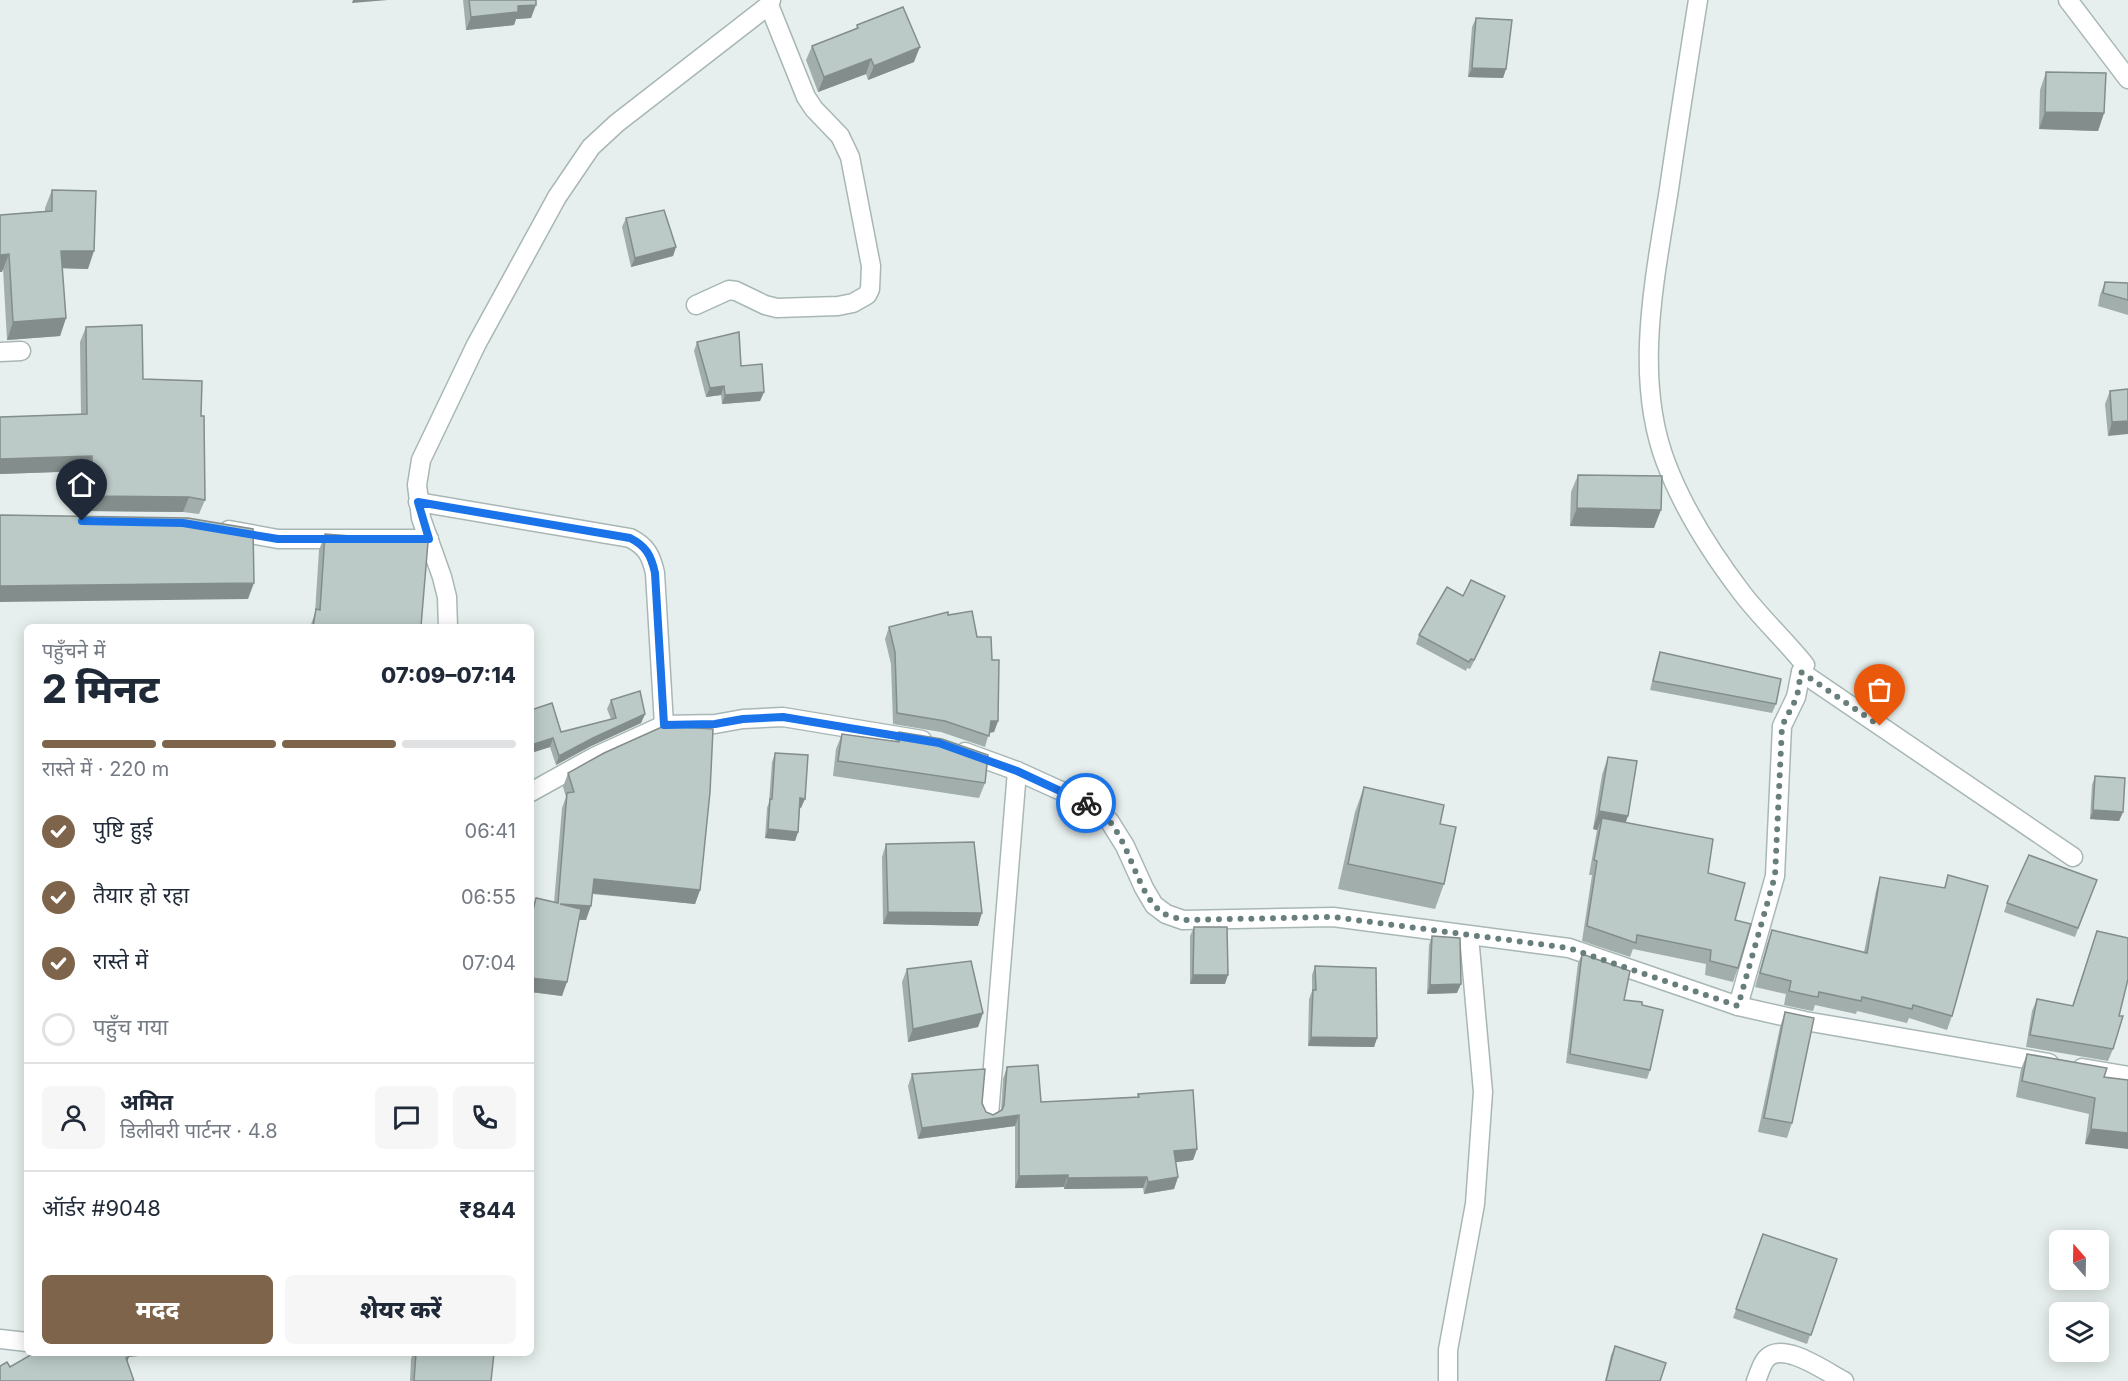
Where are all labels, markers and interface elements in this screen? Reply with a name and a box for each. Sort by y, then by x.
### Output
pin [56,459,107,521]
icon: home [65,468,98,501]
text: पहुँचने में [42,639,105,663]
text: 07:09–07:14 [381,662,516,688]
pin [1854,664,1905,726]
text: 2 मिनट [42,665,159,712]
icon: bag [1863,673,1896,706]
text: रास्ते में · 220 m [42,757,169,781]
courier [1056,773,1116,833]
icon: bike [1070,787,1103,820]
icon: check [42,815,75,848]
text: पुष्टि हुई [93,816,153,842]
text: 06:41 [465,819,516,843]
icon: check [42,881,75,914]
text: तैयार हो रहा [93,882,189,908]
text: 06:55 [461,885,516,909]
icon: check [42,947,75,980]
text: रास्ते में [93,948,148,974]
text: 07:04 [462,951,516,975]
text: पहुँच गया [93,1014,168,1040]
button: person [42,1086,105,1149]
button: chat [375,1086,438,1149]
button: phone [453,1086,516,1149]
text: अमित [120,1089,173,1115]
text: डिलीवरी पार्टनर · 4.8 [120,1119,278,1143]
text: ऑर्डर #9048 [42,1195,161,1221]
text: ₹844 [459,1197,516,1223]
north arrow [2049,1230,2109,1290]
map controls [2049,1230,2109,1362]
button: मदद [42,1275,273,1344]
button: शेयर करें [285,1275,516,1344]
button: layers [2049,1302,2109,1362]

